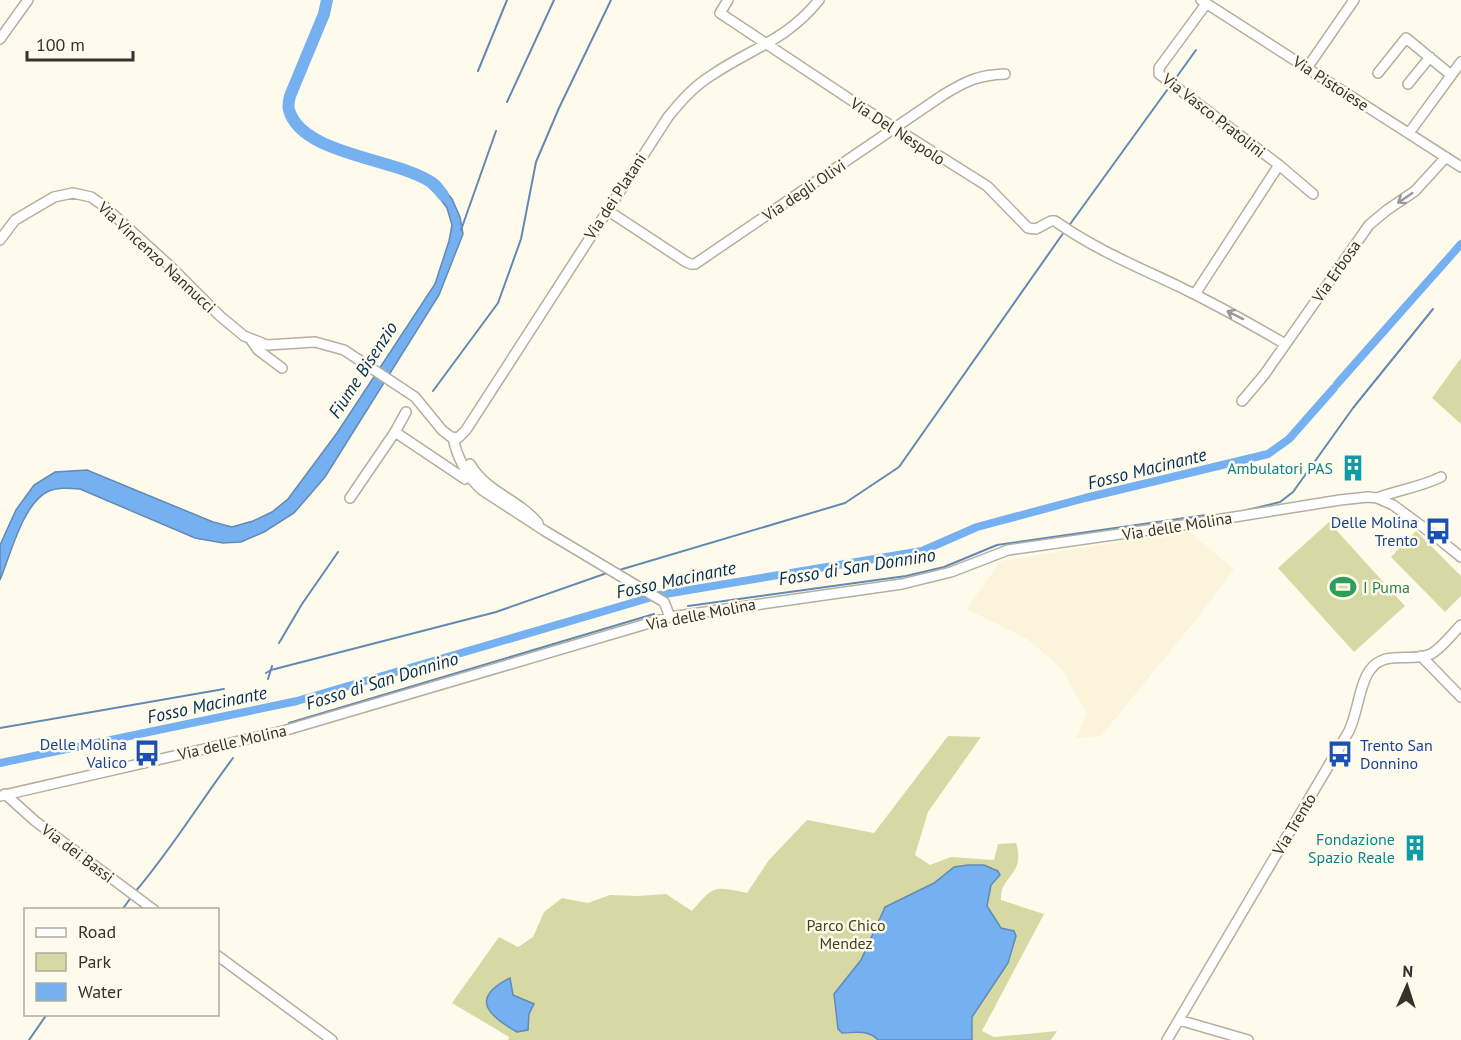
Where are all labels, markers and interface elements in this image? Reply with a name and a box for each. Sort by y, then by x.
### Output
scale bar [27,24,134,62]
text: 100 m [36,33,85,56]
street label: Via Pistoiese [1288,50,1373,115]
street label: Via Vasco Pratolini [1158,68,1270,161]
street label: Via Del Nespolo [846,92,949,169]
street label: Via dei Platani [579,149,650,244]
street label: Via degli Olivi [758,155,849,226]
one-way arrow [1397,192,1414,204]
street label: Via Vincenzo Nannucci [93,197,220,317]
street label: Via Erbosa [1307,236,1365,307]
one-way arrow [1226,308,1244,320]
water label: Fiume Bisenzio [323,317,402,422]
water label: Fosso Macinante [1085,442,1209,494]
building icon: Ambulatori PAS [1338,453,1368,483]
place label: Ambulatori PAS [1227,458,1333,478]
street label: Via delle Molina [1120,507,1233,545]
place label: Delle Molina Trento [1331,512,1418,550]
bus stop icon: Delle Molina Trento [1423,516,1453,546]
water label: Fosso di San Donnino [777,543,937,590]
water label: Fosso Macinante [614,555,739,603]
sports icon: I Puma [1328,572,1358,602]
place label: I Puma [1363,577,1410,597]
street label: Via delle Molina [644,594,757,635]
water label: Fosso di San Donnino [303,646,461,715]
water label: Fosso Macinante [145,680,270,728]
street label: Via delle Molina [175,720,288,764]
place label: Delle Molina Valico [40,734,127,772]
place label: Trento San Donnino [1360,735,1433,773]
bus stop icon: Delle Molina Valico [132,738,162,768]
bus stop icon: Trento San Donnino [1325,739,1355,769]
street label: Via Trento [1267,790,1320,859]
street label: Via dei Bassi [37,819,118,887]
place label: Fondazione Spazio Reale [1308,829,1395,867]
building icon: Fondazione Spazio Reale [1400,833,1430,863]
legend [24,908,219,1016]
park label: Parco Chico Mendez [806,915,886,953]
text: Road [78,920,116,943]
text: Park [78,950,111,973]
north arrow [1377,956,1437,1016]
text: N [1402,961,1414,981]
text: Water [78,980,122,1003]

